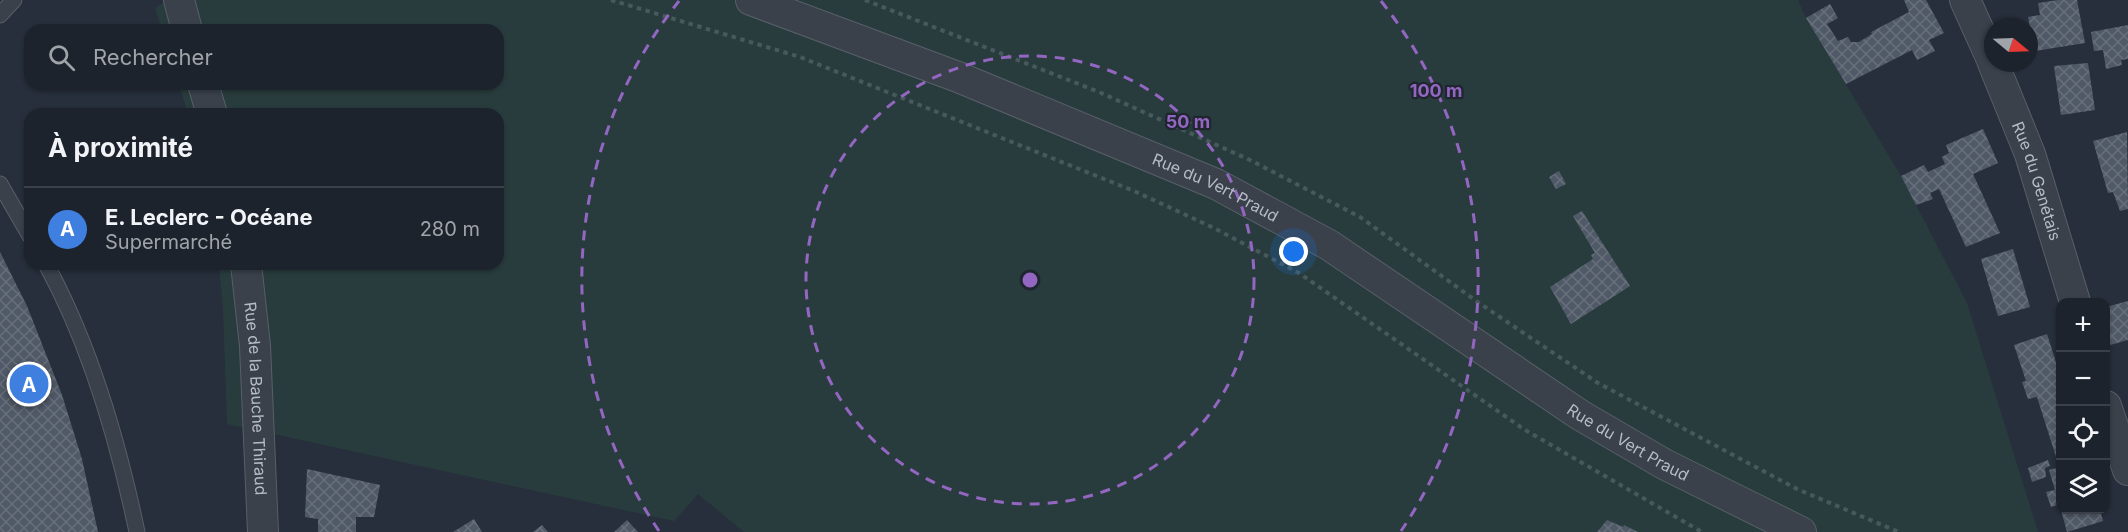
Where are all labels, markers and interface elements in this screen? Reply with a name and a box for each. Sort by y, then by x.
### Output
north arrow [1984,18,2038,72]
search box [24,24,504,90]
icon: search [45,41,78,74]
text: Rechercher [93,44,213,70]
text: 100 m [1410,80,1462,101]
text: 50 m [1166,111,1210,132]
street label: Rue du Genétais [2008,119,2066,243]
text: À proximité [48,132,193,163]
street label: Rue du Vert Praud [1149,149,1282,226]
text: E. Leclerc - Océane [105,204,313,230]
text: A [60,217,75,241]
text: 280 m [420,217,480,241]
text: Supermarché [105,230,232,254]
your location [1279,237,1308,266]
centre of rings [1020,270,1040,290]
map controls [2056,298,2110,514]
button: + [2056,298,2110,352]
street label: Rue de la Bauche Thiraud [240,301,271,496]
button: − [2056,352,2110,406]
pin: A [9,362,48,406]
street label: Rue du Vert Praud [1563,399,1692,485]
button: locate [2056,406,2110,460]
button: layers [2056,460,2110,514]

